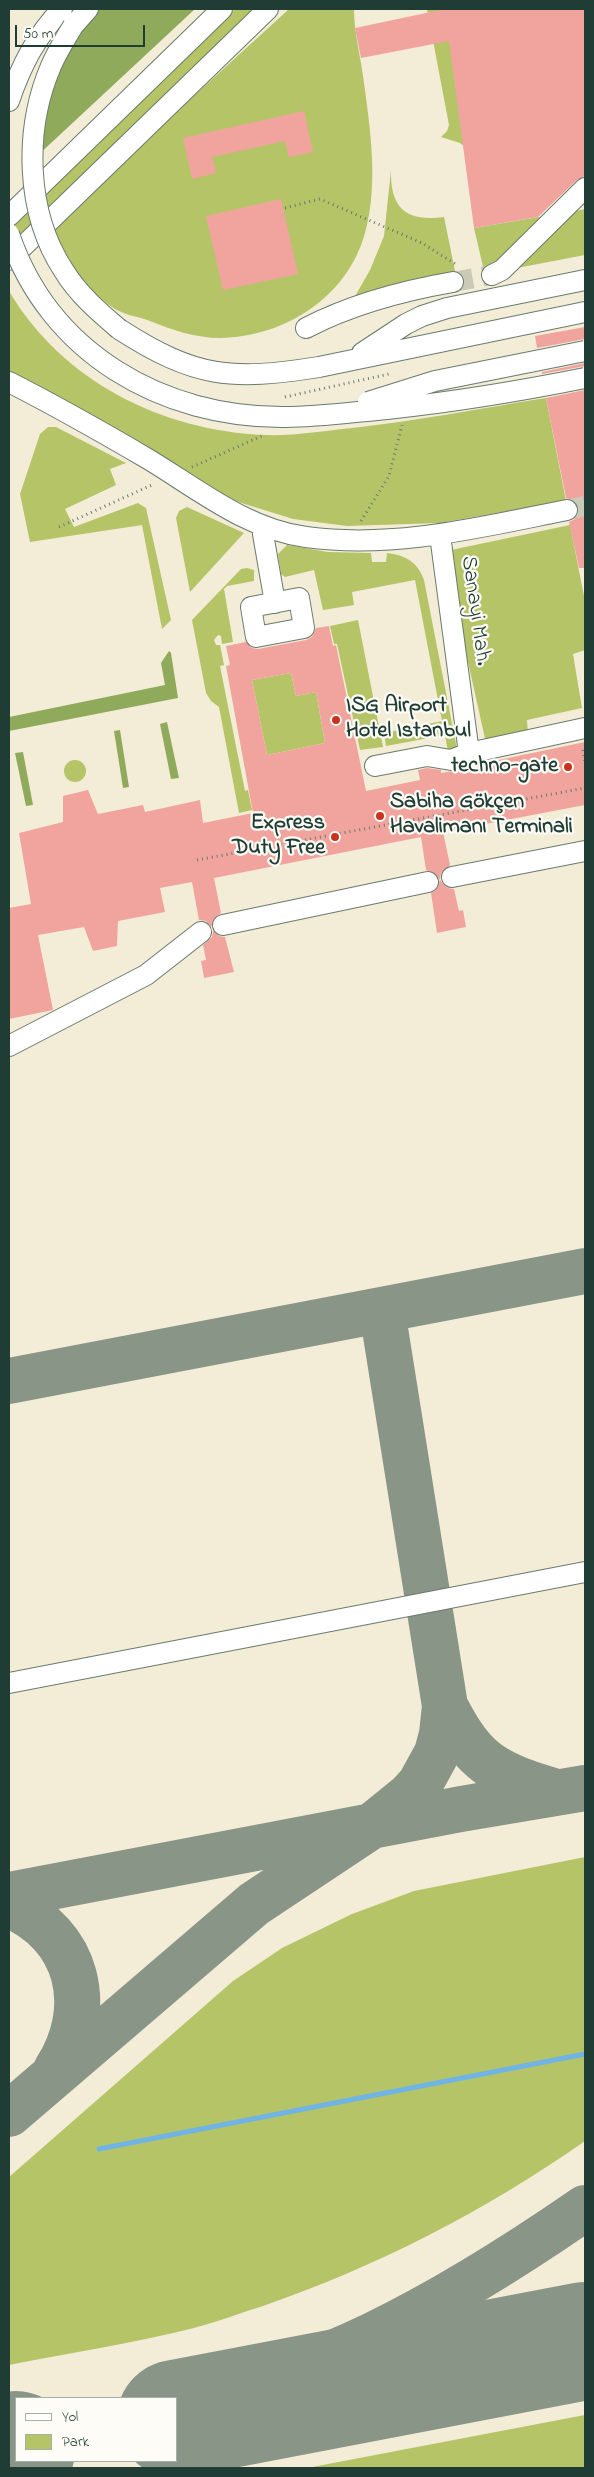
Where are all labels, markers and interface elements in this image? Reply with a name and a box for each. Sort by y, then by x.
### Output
scale bar [18,15,148,47]
text: 50 m [23,23,53,45]
street label: Sanayi Mah. [453,554,495,668]
place label: ISG Airport Hotel Istanbul [346,694,471,746]
marker: ISG Airport Hotel Istanbul [330,714,342,726]
place label: techno-gate [451,754,558,780]
marker: techno-gate [562,761,574,773]
place label: Sabiha Gökçen Havalimanı Terminali [390,790,573,841]
marker: Sabiha Gökçen Havalimanı Terminali [374,810,386,822]
place label: Express Duty Free [232,811,325,862]
marker: Express Duty Free [329,831,341,843]
legend [15,2397,178,2462]
text: Yol [62,2406,78,2428]
text: Park [62,2431,89,2453]

